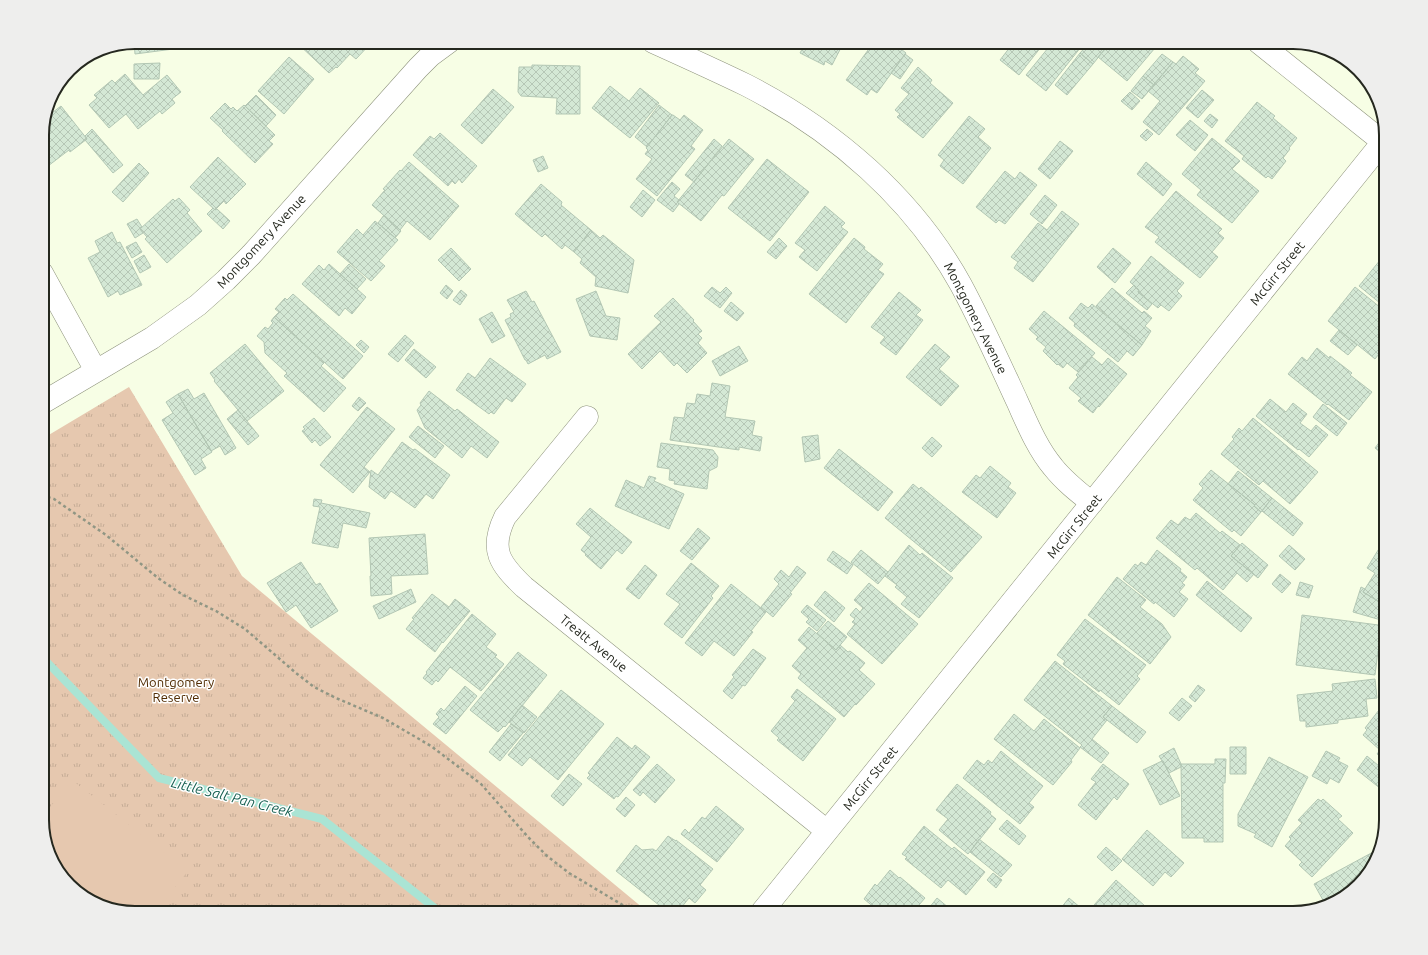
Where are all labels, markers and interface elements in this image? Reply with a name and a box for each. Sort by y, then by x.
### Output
street label: Montgomery Avenue [214,191,308,291]
street label: McGirr Street [1247,238,1307,308]
street label: Montgomery Avenue [942,260,1010,376]
street label: McGirr Street [1044,491,1104,561]
street label: Treatt Avenue [558,612,630,674]
park label: Montgomery Reserve [138,675,214,704]
street label: McGirr Street [840,743,900,813]
water label: Little Salt Pan Creek [169,774,295,820]

